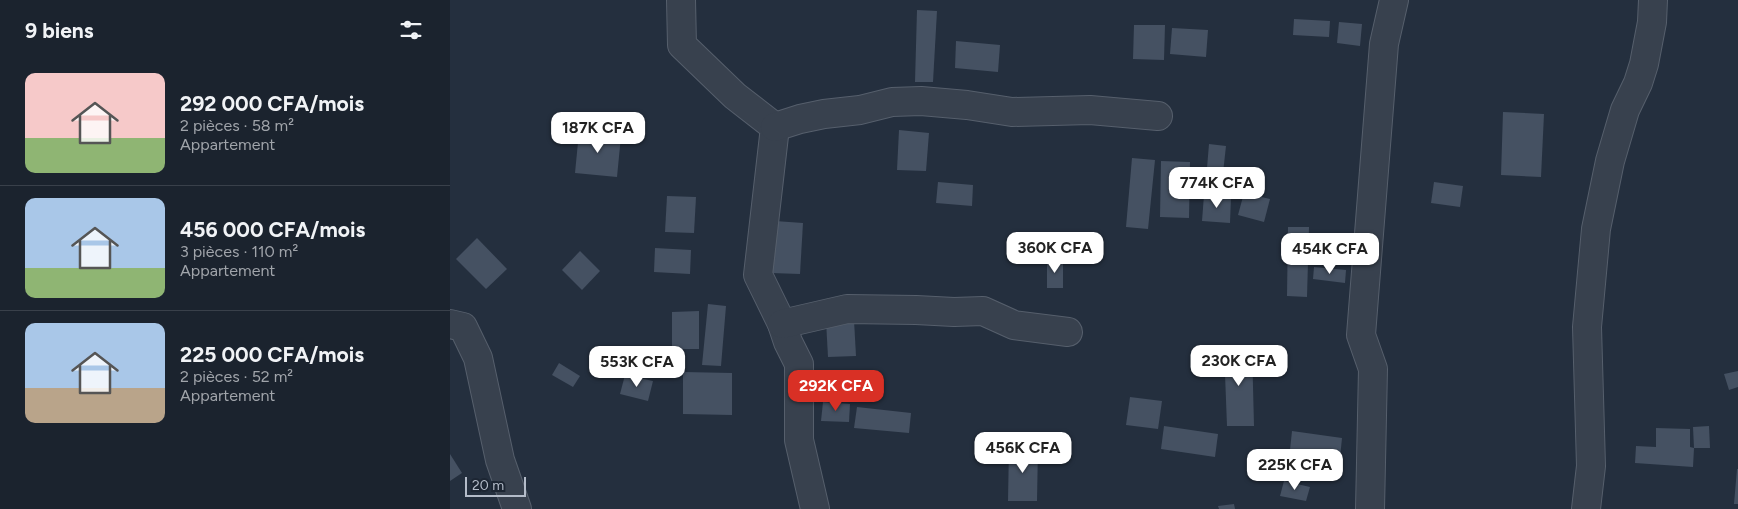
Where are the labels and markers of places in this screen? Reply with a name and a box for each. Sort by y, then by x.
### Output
pin: 187K CFA [546,112,650,154]
pin: 774K CFA [1165,166,1269,209]
pin: 360K CFA [1003,232,1107,274]
pin: 454K CFA [1278,232,1382,275]
pin: 230K CFA [1187,344,1291,387]
pin: 553K CFA [585,346,689,388]
pin: 292K CFA [784,370,888,412]
pin: 456K CFA [971,432,1075,474]
pin: 225K CFA [1243,448,1347,491]

